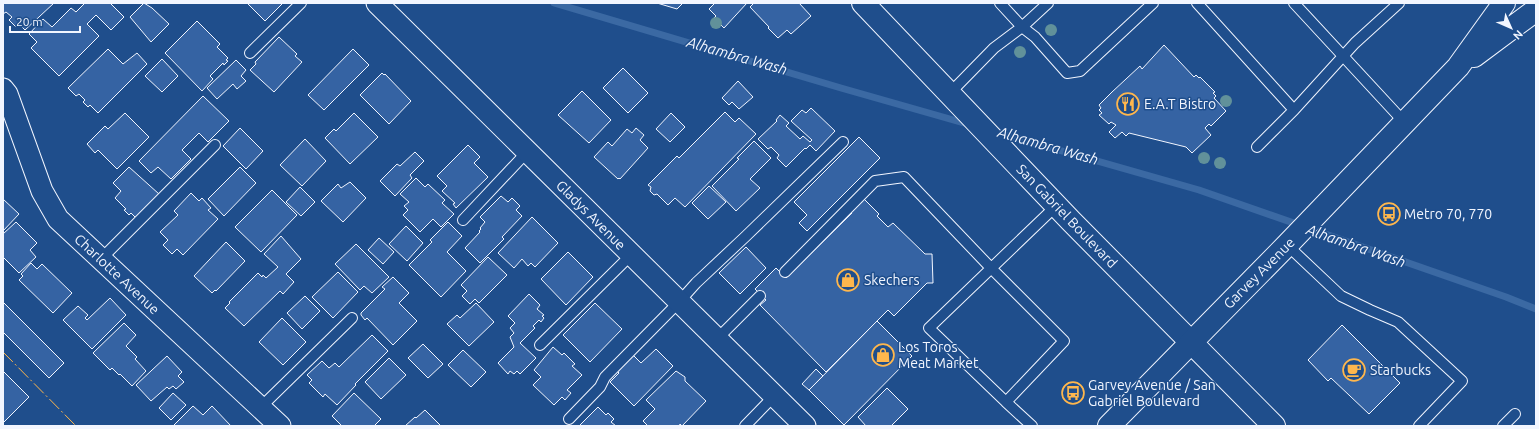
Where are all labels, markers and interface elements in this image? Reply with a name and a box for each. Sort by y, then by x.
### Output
scale bar [10,8,80,34]
north arrow [1491,8,1531,48]
text: 20 m [16,15,43,28]
text: N [1511,28,1525,42]
water label: Alhambra Wash [684,33,789,78]
restaurant icon: E.A.T Bistro [1115,91,1141,117]
place label: E.A.T Bistro [1144,96,1216,112]
water label: Alhambra Wash [995,123,1100,168]
street label: San Gabriel Boulevard [1013,161,1121,271]
street label: Gladys Avenue [553,177,629,253]
bus stop icon: Metro 70, 770 [1376,201,1402,227]
place label: Metro 70, 770 [1404,206,1492,222]
water label: Alhambra Wash [1303,220,1408,270]
street label: Charlotte Avenue [71,231,163,317]
street label: Garvey Avenue [1220,234,1298,312]
shop icon: Skechers [835,267,861,293]
place label: Skechers [864,272,920,288]
place label: Los Toros Meat Market [898,339,979,371]
shop icon: Los Toros Meat Market [870,342,896,368]
cafe icon: Starbucks [1341,357,1367,383]
place label: Starbucks [1370,362,1431,378]
place label: Garvey Avenue / San Gabriel Boulevard [1088,377,1216,409]
bus stop icon: Garvey Avenue / San Gabriel Boulevard [1060,380,1086,406]

